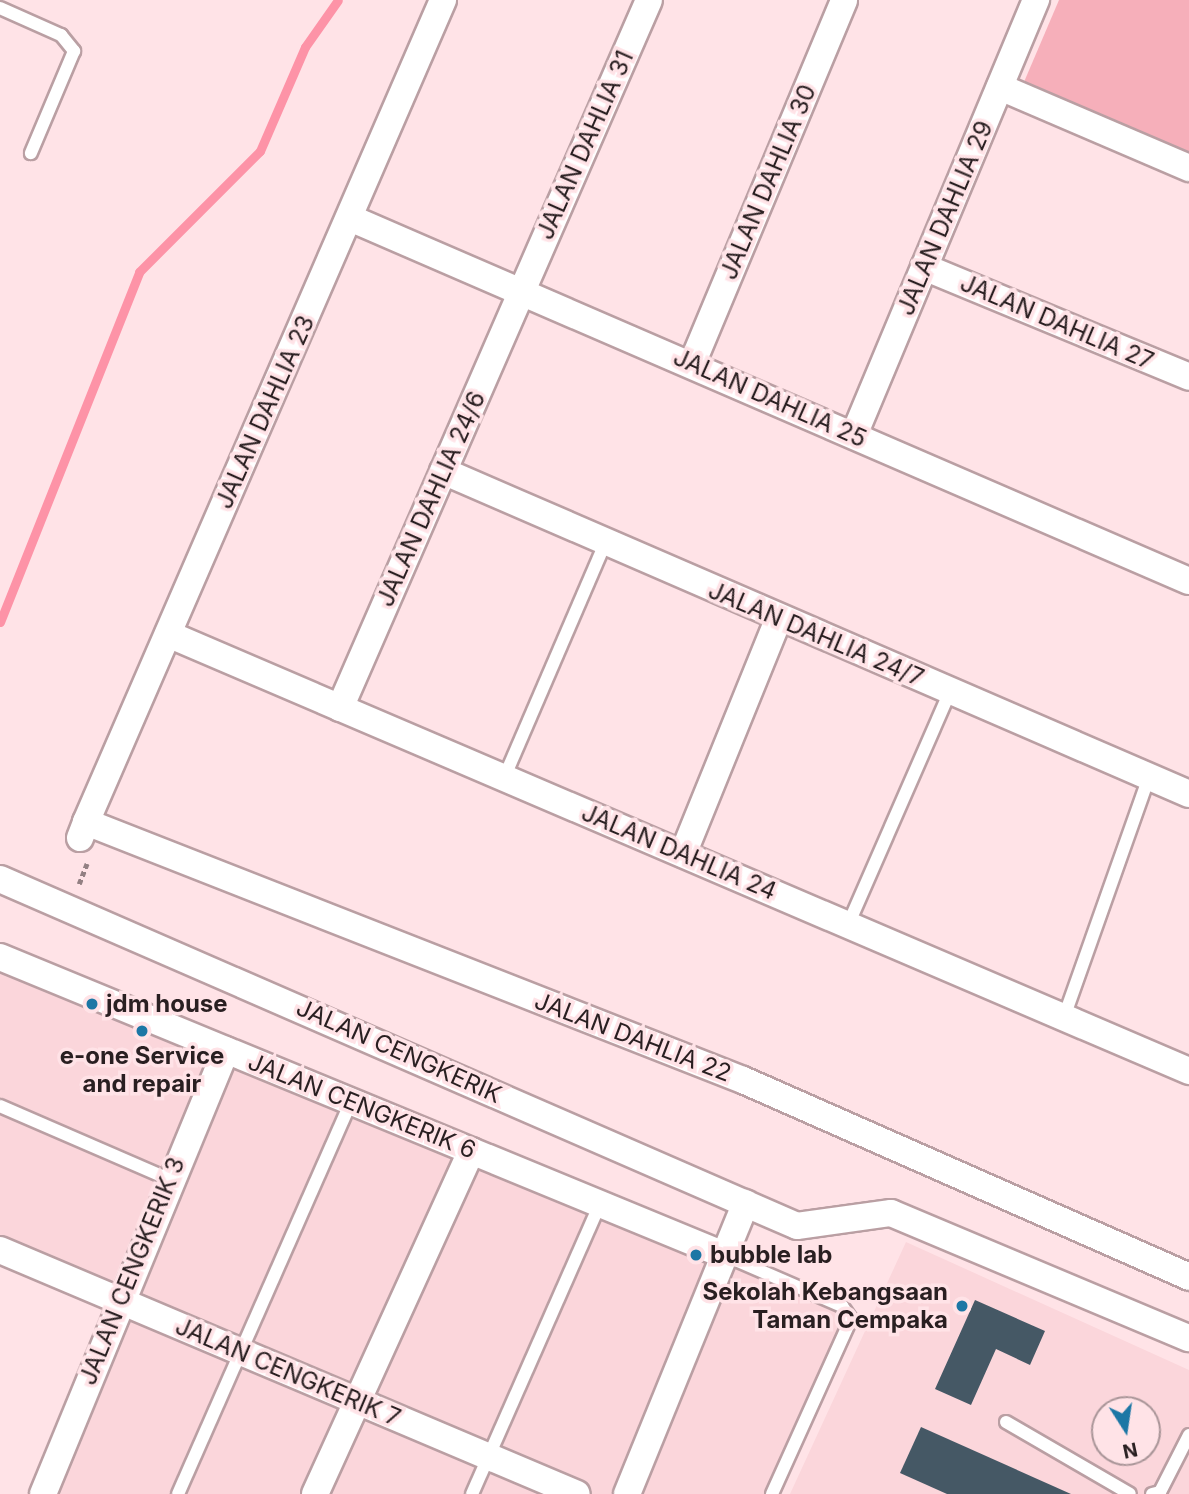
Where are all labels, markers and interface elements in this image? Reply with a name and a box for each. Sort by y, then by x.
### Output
street label: JALAN DAHLIA 31 [530,46,640,244]
street label: JALAN DAHLIA 30 [714,80,822,284]
street label: JALAN DAHLIA 29 [891,116,999,320]
street label: JALAN DAHLIA 27 [956,268,1158,376]
street label: JALAN DAHLIA 23 [209,311,321,513]
street label: JALAN DAHLIA 25 [669,343,871,453]
street label: JALAN DAHLIA 24/6 [371,387,491,611]
street label: JALAN DAHLIA 24/7 [704,576,928,692]
street label: JALAN DAHLIA 24 [577,798,781,906]
street label: JALAN DAHLIA 22 [531,986,735,1088]
place label: jdm house [106,990,228,1018]
street label: JALAN CENGKERIK [292,993,506,1109]
marker: jdm house [84,996,100,1012]
marker: e-one Service and repair [134,1023,150,1039]
place label: e-one Service and repair [60,1042,224,1098]
street label: JALAN CENGKERIK 6 [244,1047,480,1165]
street label: JALAN CENGKERIK 3 [73,1153,191,1389]
place label: bubble lab [710,1241,832,1269]
marker: bubble lab [688,1247,704,1263]
place label: Sekolah Kebangsaan Taman Cempaka [703,1278,948,1334]
marker: Sekolah Kebangsaan Taman Cempaka [954,1298,970,1314]
street label: JALAN CENGKERIK 7 [171,1312,405,1432]
north arrow [1091,1396,1161,1466]
text: N [1121,1437,1140,1463]

